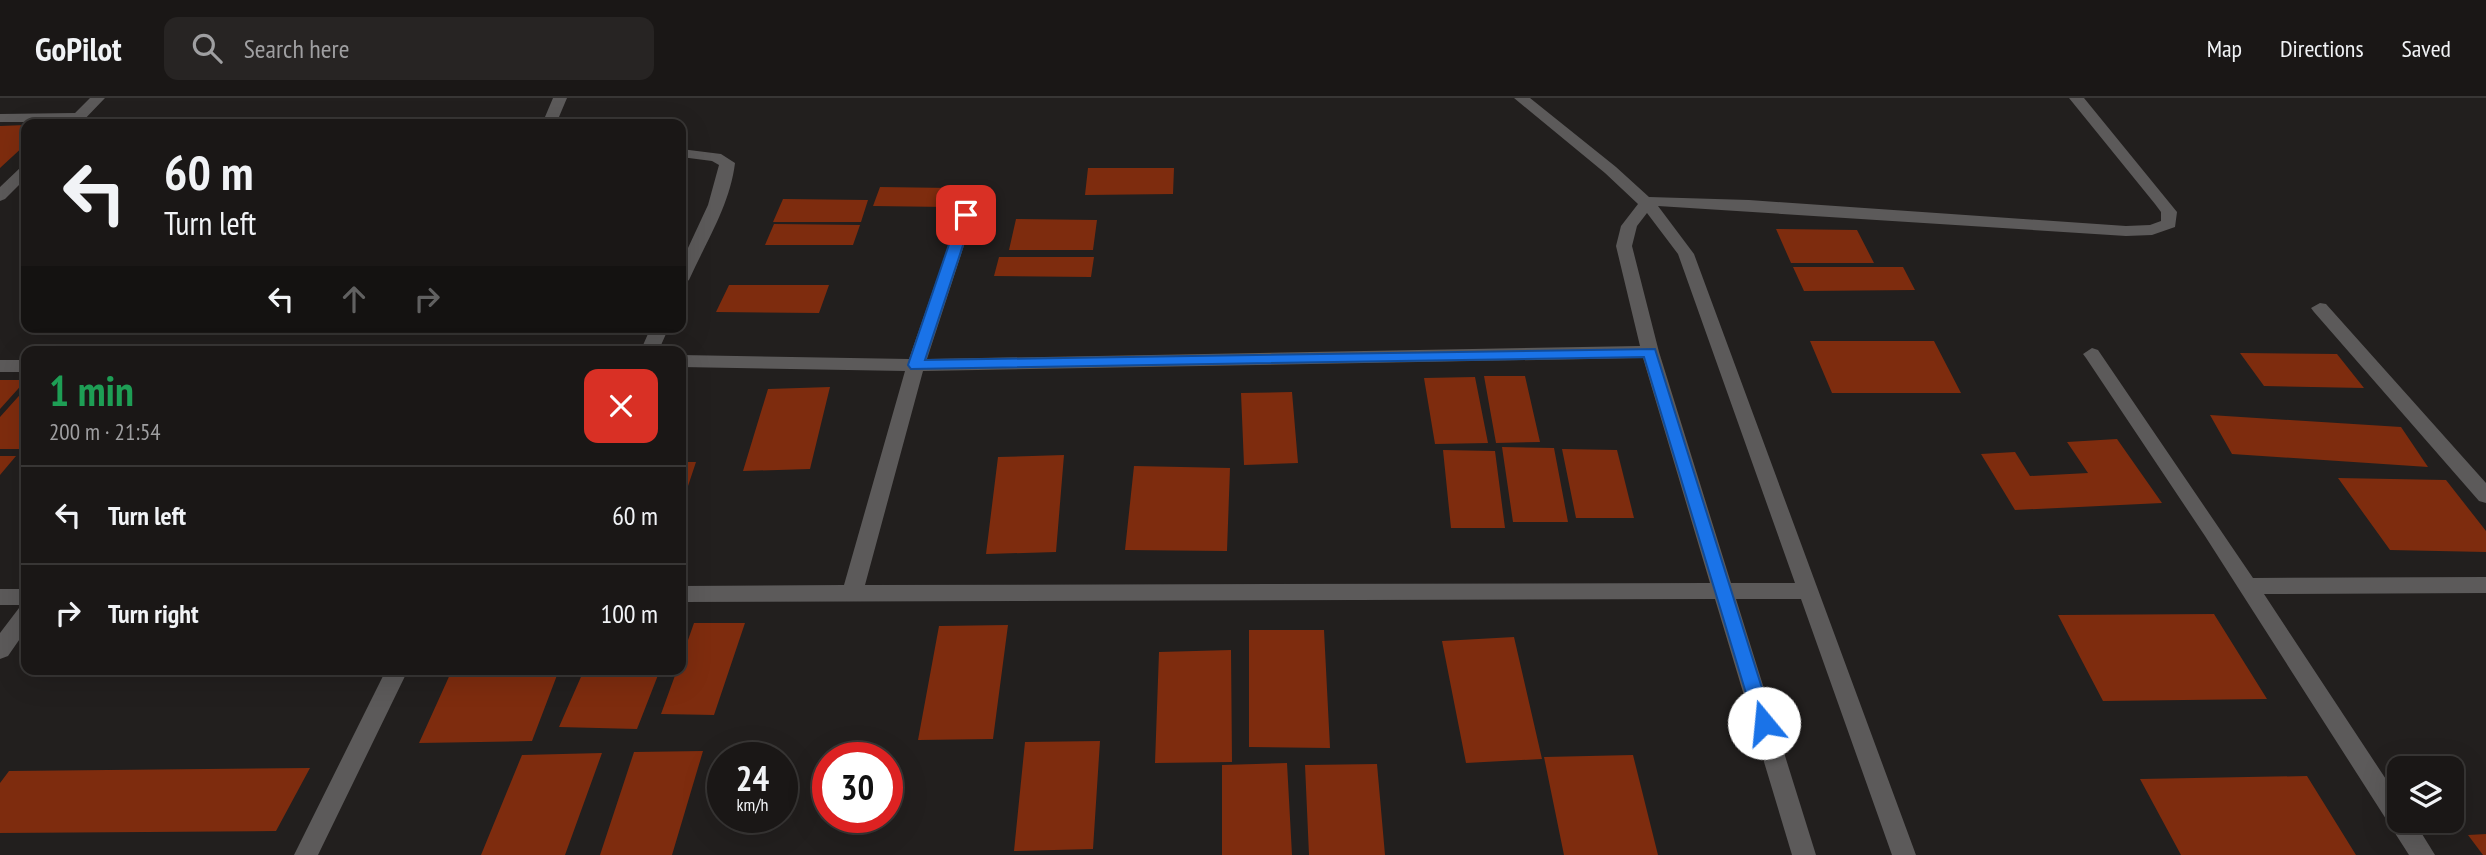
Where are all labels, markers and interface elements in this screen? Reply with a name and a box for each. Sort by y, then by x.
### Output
search box [164,17,654,80]
text: GoPilot [35,27,122,70]
icon: search [188,29,226,67]
text: Search here [244,32,349,65]
text: Map [2207,33,2242,64]
text: Directions [2280,33,2364,64]
text: Saved [2402,33,2451,64]
text: 60 m [164,140,253,204]
icon: left [49,147,140,238]
pin [936,185,996,245]
icon: arrive [947,196,985,234]
text: Turn left [164,202,256,244]
icon: left [262,280,300,318]
icon: ahead [335,280,373,318]
icon: right [408,280,446,318]
text: 1 min [49,363,134,418]
button: close [584,369,658,443]
text: 200 m · 21:54 [49,417,161,446]
icon: left [49,496,87,534]
text: Turn left [108,499,186,532]
text: 60 m [612,499,658,532]
icon: right [49,594,87,632]
text: Turn right [108,597,199,630]
text: 100 m [600,597,658,630]
position arrow [1727,686,1801,760]
speed limit sign: 30 [812,742,903,833]
text: 24 [736,755,769,801]
map controls [2387,756,2464,833]
button: layers [2387,756,2464,833]
text: km/h [737,793,768,816]

